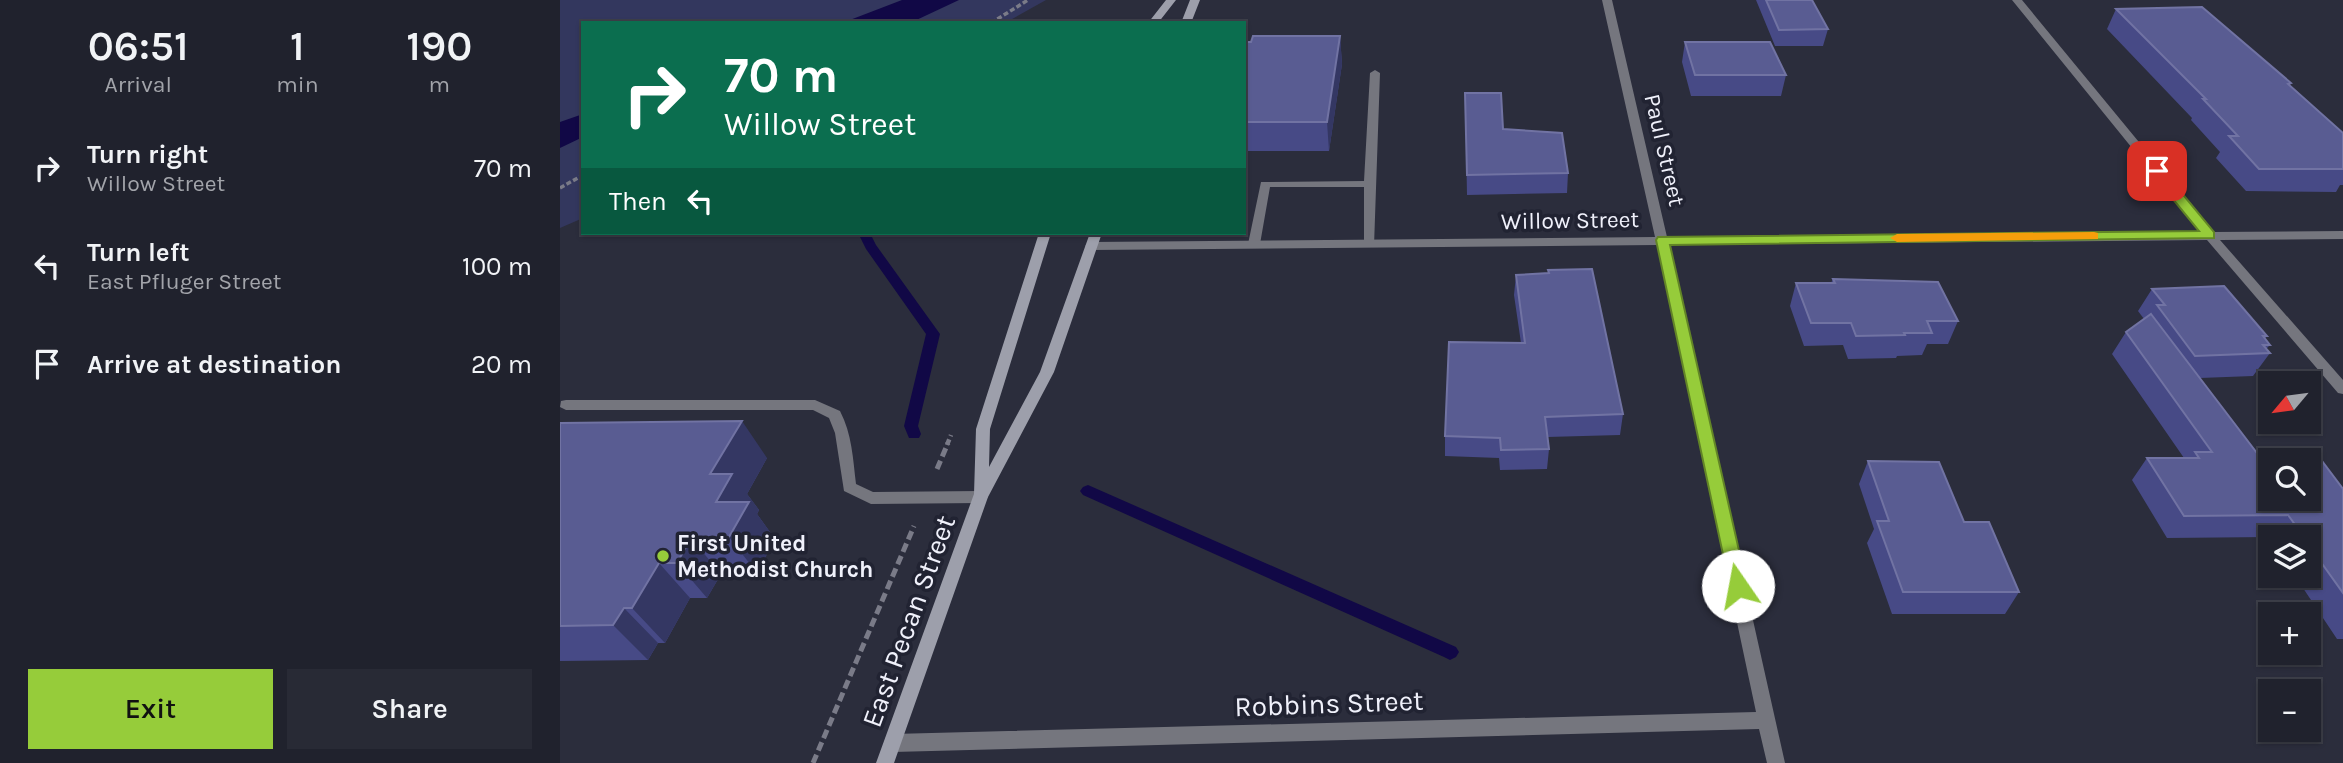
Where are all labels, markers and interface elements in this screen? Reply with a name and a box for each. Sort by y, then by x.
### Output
text: 06:51 [88,21,189,71]
text: 1 [290,21,305,71]
text: 190 [406,21,472,71]
text: 70 m [724,47,838,104]
icon: right [609,49,700,140]
text: Arrival [104,71,172,98]
text: min [276,71,319,98]
text: m [429,71,450,98]
street label: Paul Street [1638,91,1691,209]
text: Willow Street [724,106,916,143]
text: Turn right [87,139,208,170]
pin [2127,141,2187,201]
icon: right [28,149,66,187]
icon: arrive [2138,152,2176,190]
text: 70 m [474,153,532,184]
text: Willow Street [87,170,225,197]
icon: left [681,182,719,220]
text: Then [609,186,667,217]
street label: Willow Street [1501,206,1640,235]
text: Turn left [87,237,189,268]
icon: left [28,247,66,285]
text: 100 m [462,251,532,282]
text: East Pfluger Street [87,268,281,295]
icon: arrive [28,345,66,383]
text: Arrive at destination [87,349,341,380]
text: 20 m [471,349,532,380]
north arrow [2258,371,2320,434]
map controls [2258,371,2321,742]
button: search [2258,448,2321,511]
street label: East Pecan Street [855,511,962,732]
button: layers [2258,525,2321,588]
place label: First United Methodist Church [677,530,873,583]
marker: First United Methodist Church [655,548,671,564]
position arrow [1701,549,1775,623]
button: + [2258,602,2321,665]
button: Exit [28,669,273,749]
button: Share [287,669,532,749]
button: − [2258,679,2321,742]
street label: Robbins Street [1234,684,1424,723]

